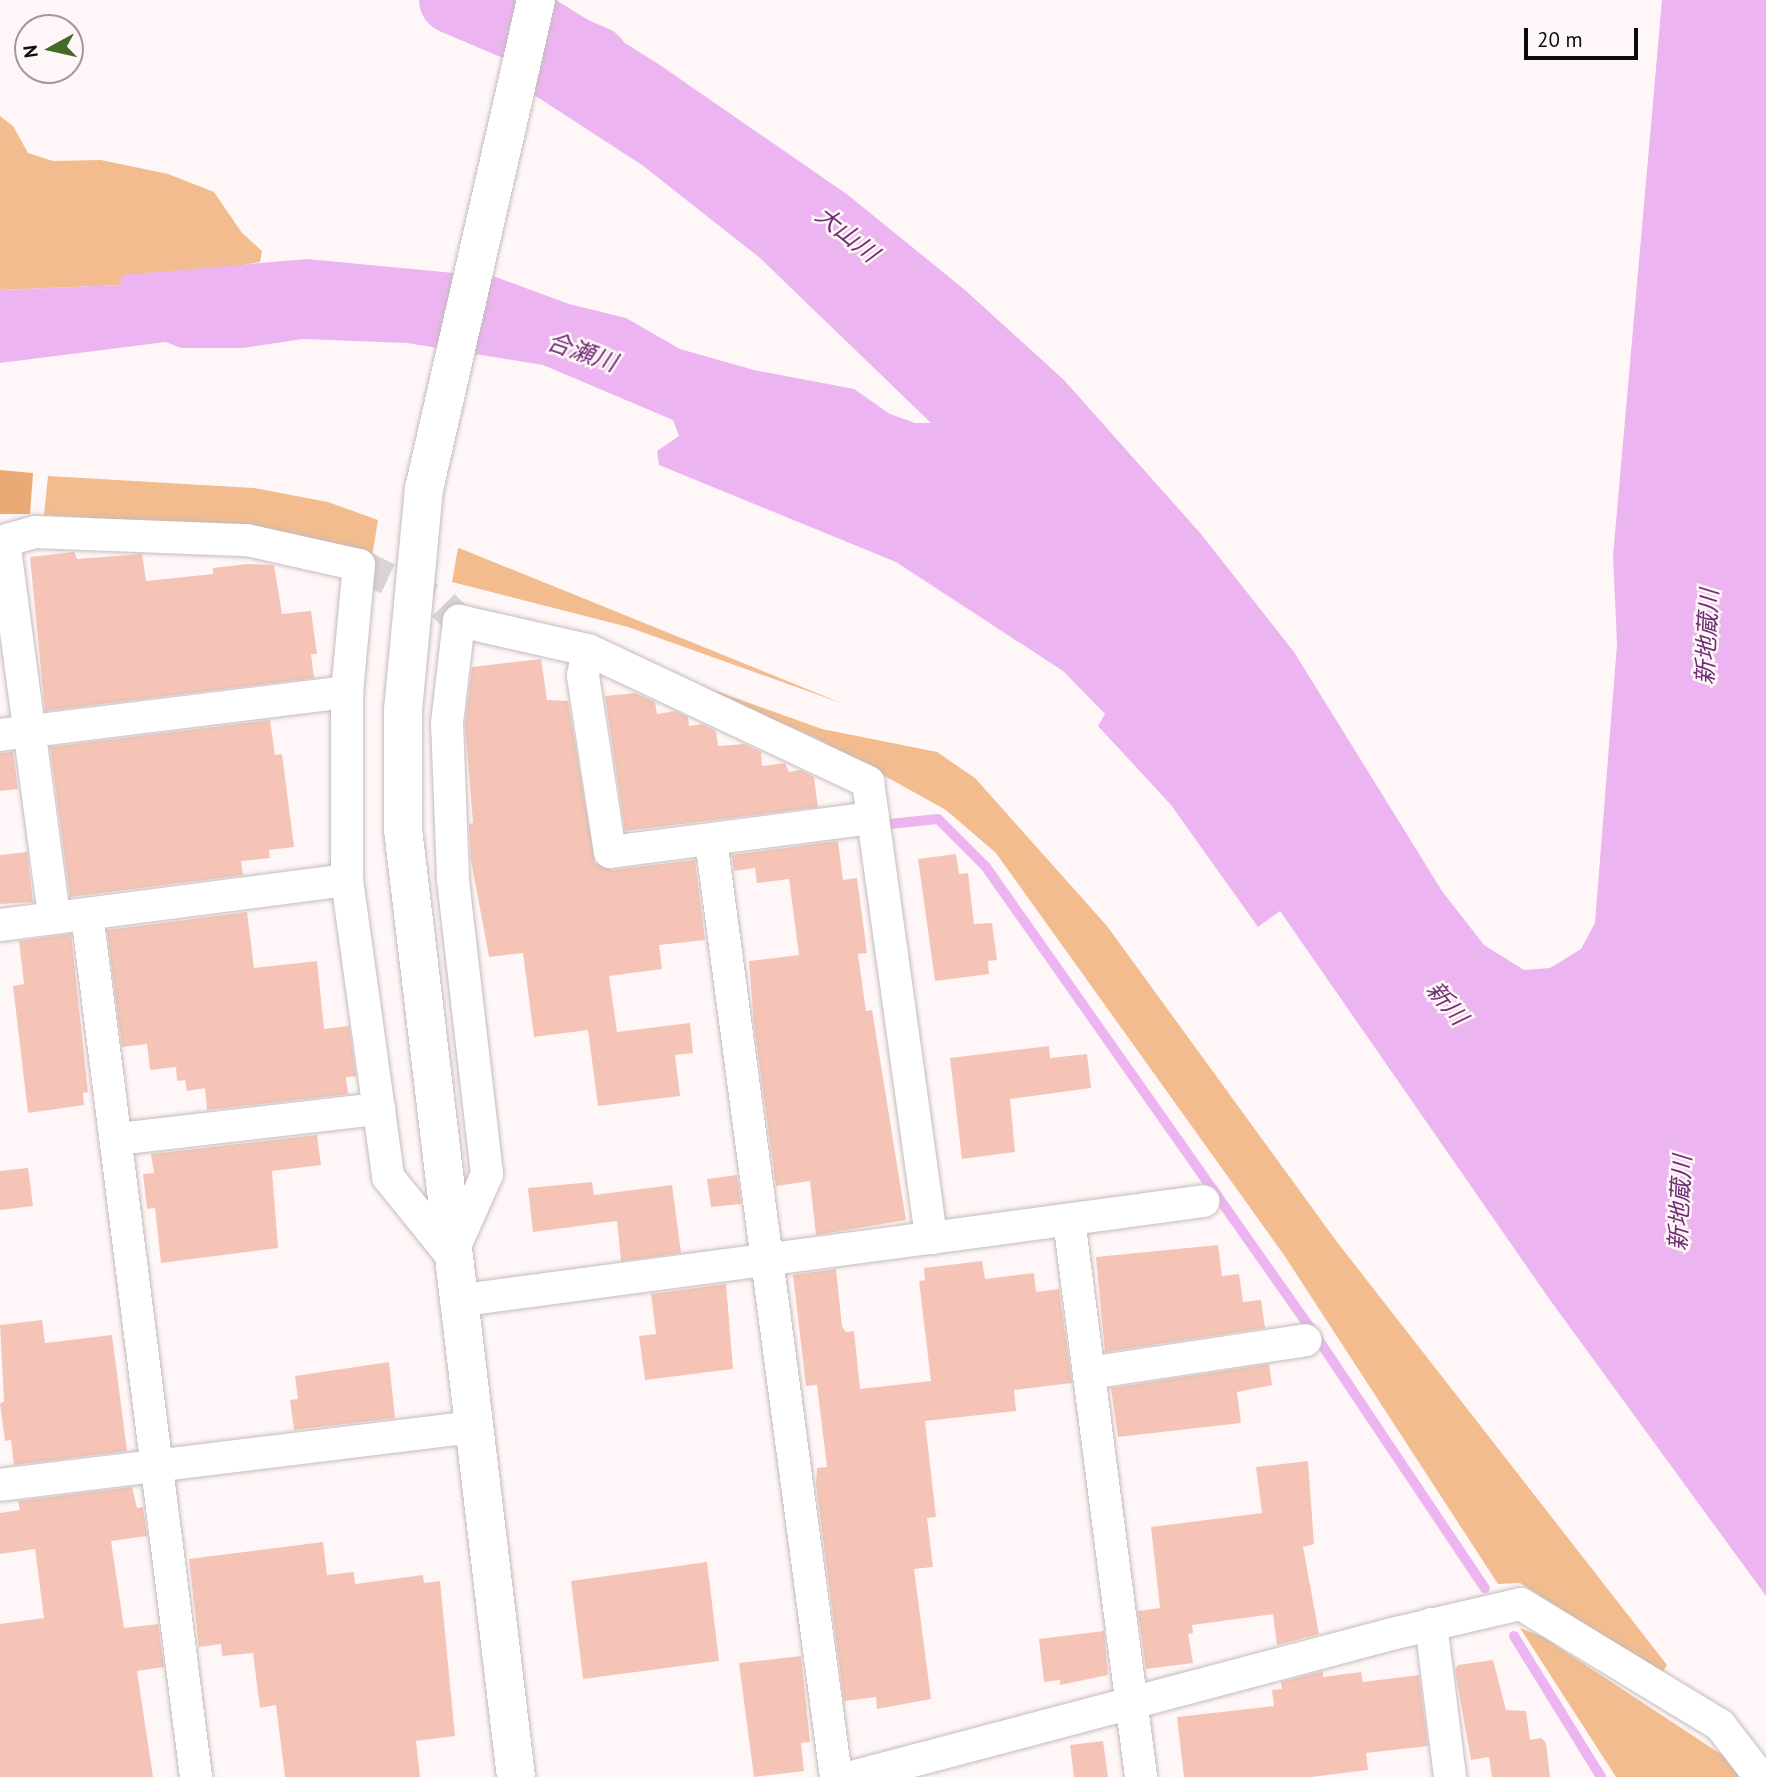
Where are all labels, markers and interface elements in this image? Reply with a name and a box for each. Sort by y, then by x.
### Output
north arrow [14,14,84,84]
scale bar [1528,14,1642,58]
text: 20 m [1537,26,1583,53]
text: N [17,44,43,60]
water label: 大山川 [810,200,884,268]
water label: 合瀬川 [543,327,621,377]
water label: 新地蔵川 [1690,588,1724,686]
water label: 新川 [1421,975,1473,1031]
water label: 新地蔵川 [1663,1154,1697,1252]

